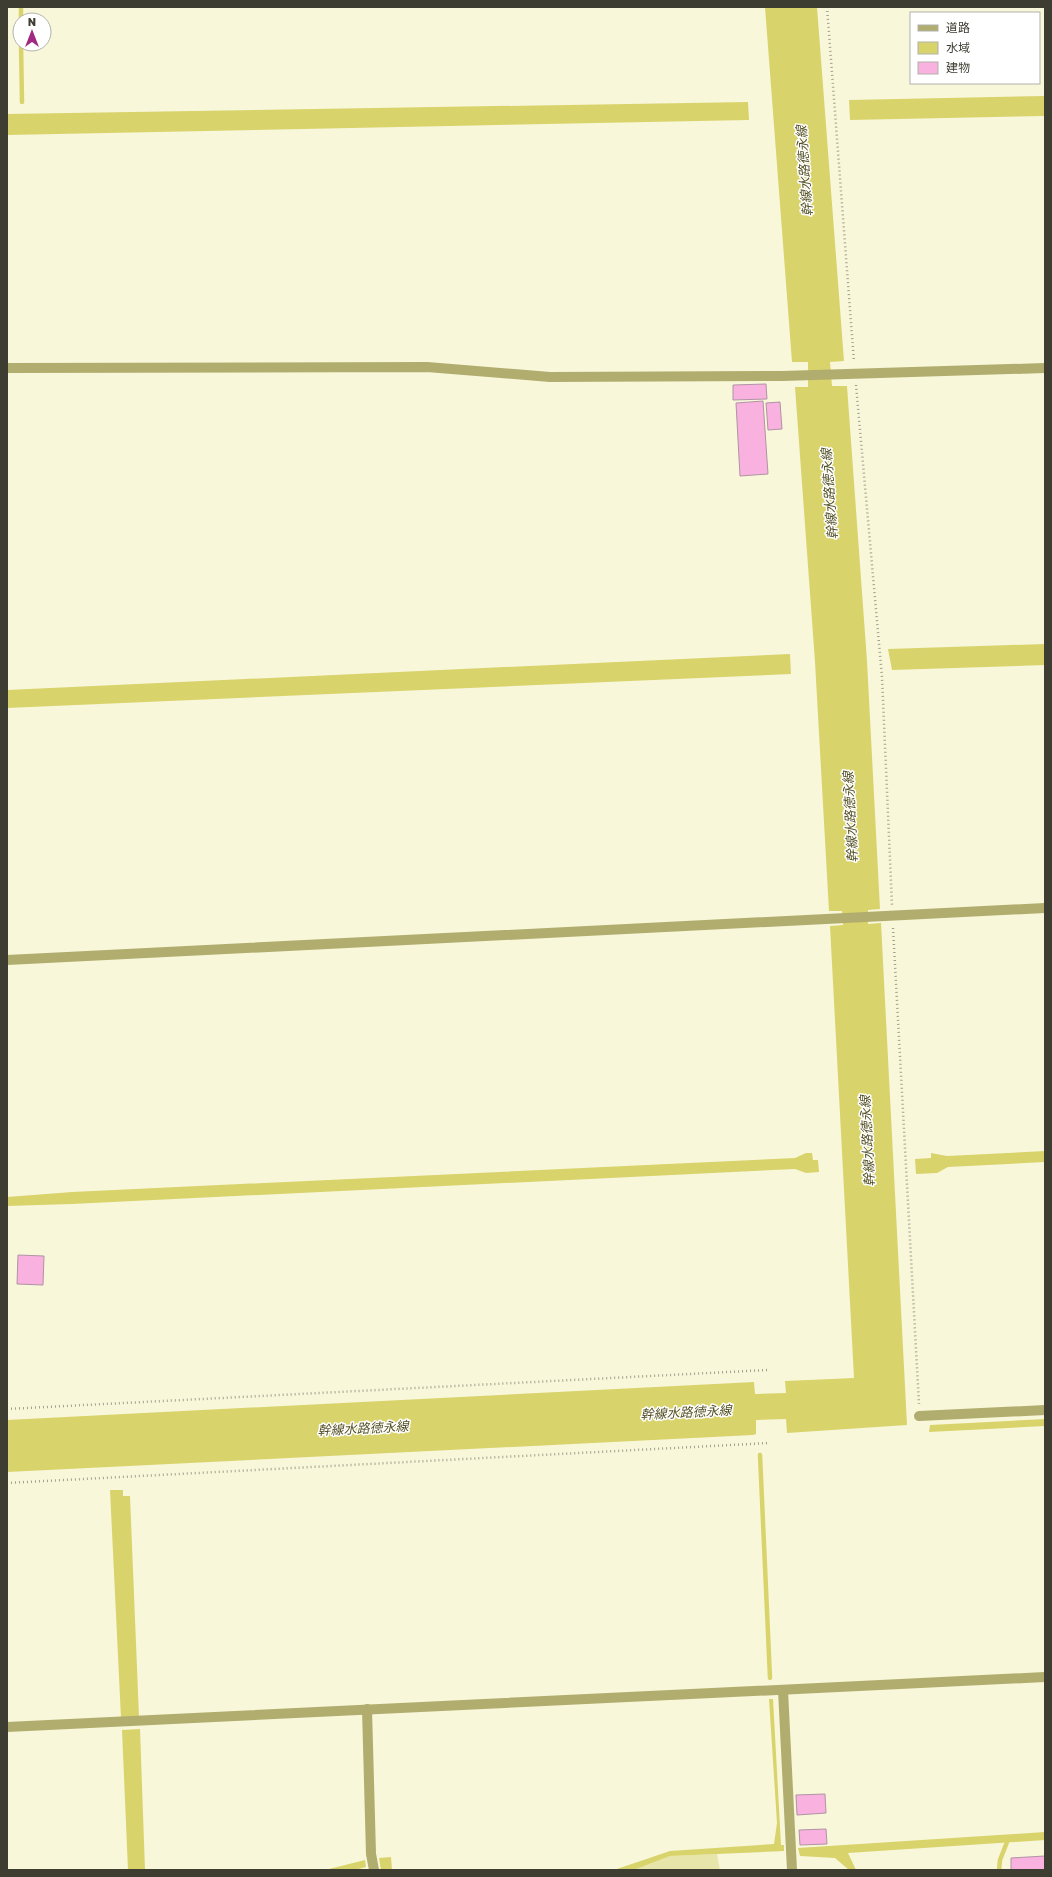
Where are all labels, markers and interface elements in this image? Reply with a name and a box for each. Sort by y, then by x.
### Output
north arrow [12,12,52,52]
legend [910,12,1040,84]
text: N [28,15,36,28]
text: 道路 [946,20,970,35]
text: 水域 [946,40,970,55]
text: 建物 [946,60,970,75]
water label: 幹線水路徳永線 [793,123,815,217]
water label: 幹線水路徳永線 [818,446,840,540]
water label: 幹線水路徳永線 [840,769,860,863]
water label: 幹線水路徳永線 [857,1093,877,1187]
water label: 幹線水路徳永線 [640,1402,734,1422]
water label: 幹線水路徳永線 [317,1418,411,1438]

